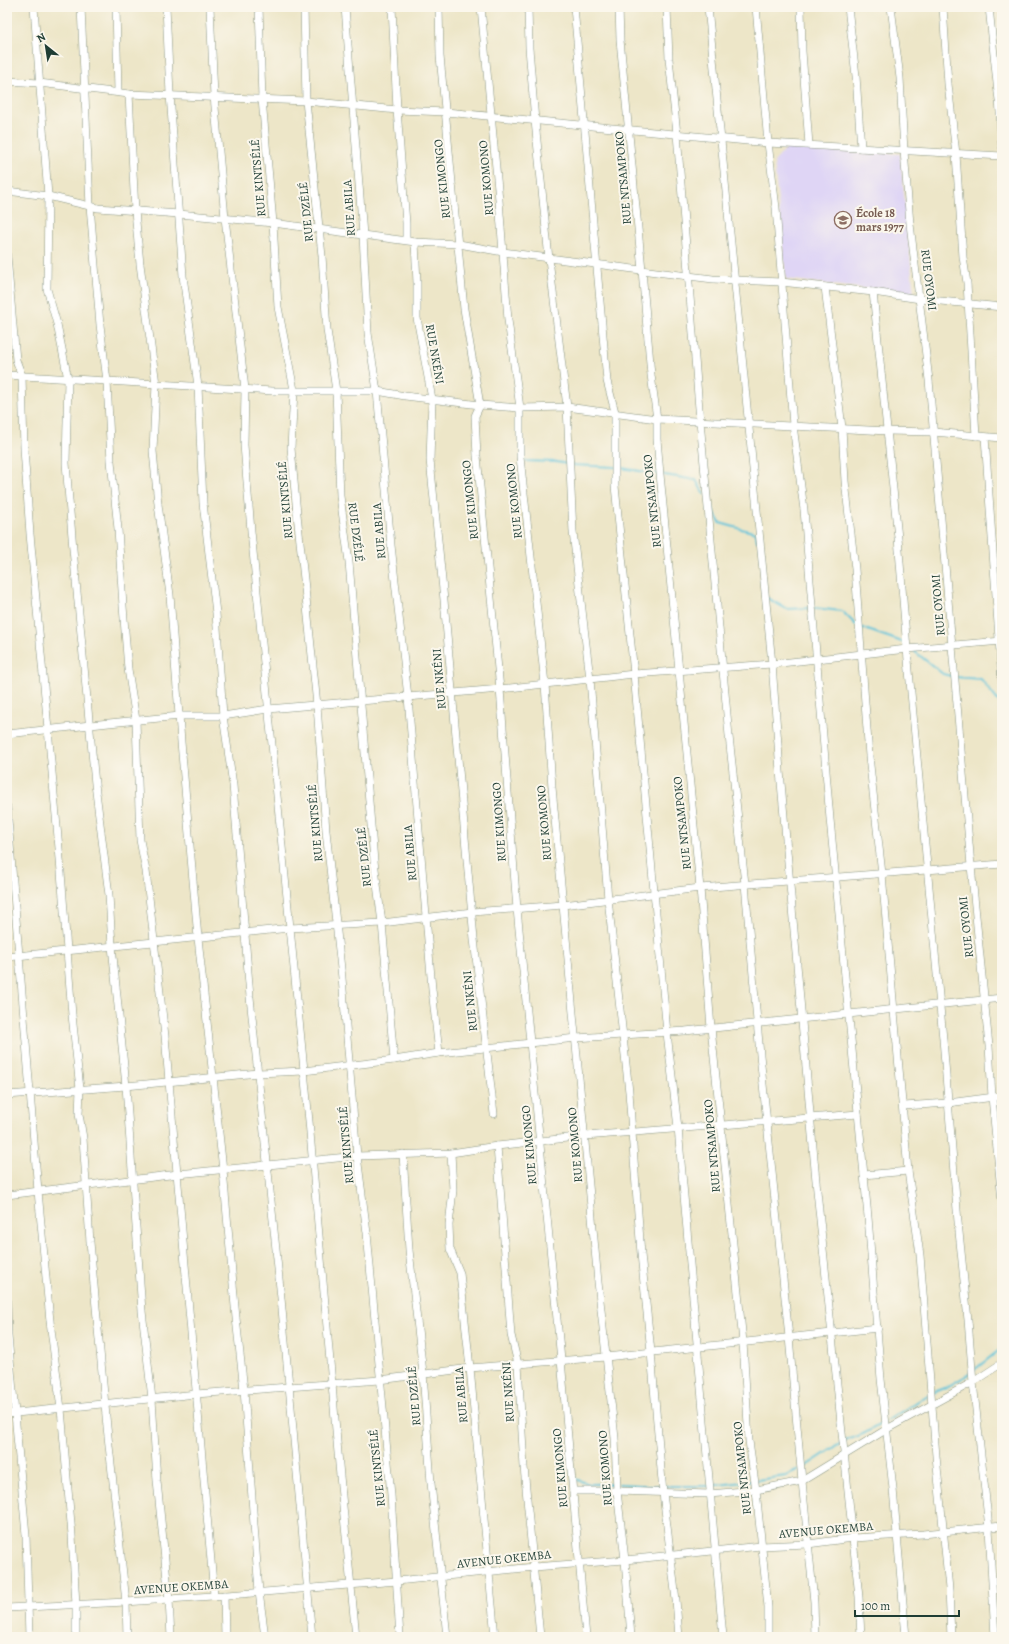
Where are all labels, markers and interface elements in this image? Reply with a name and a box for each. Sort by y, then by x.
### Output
north arrow [26,26,66,66]
text: N [34,29,48,46]
street label: RUE NTSAMPOKO [611,131,635,225]
street label: RUE KINTSÉLÉ [247,138,269,218]
street label: RUE KIMONGO [430,138,454,220]
street label: RUE KOMONO [475,140,497,216]
street label: RUE ABILA [339,178,359,237]
street label: RUE DZÉLÉ [295,181,317,243]
place label: École 18 mars 1977 [856,205,905,235]
school or university icon: École 18 mars 1977 [833,210,853,230]
street label: RUE OYOMI [917,248,941,312]
street label: RUE NKÉNI [422,323,448,385]
street label: RUE NTSAMPOKO [639,454,665,548]
street label: RUE KIMONGO [458,459,482,541]
street label: RUE KINTSÉLÉ [274,460,296,540]
street label: RUE KOMONO [502,463,526,539]
street label: RUE DZÉLÉ [344,501,368,563]
street label: RUE ABILA [368,501,389,560]
street label: RUE OYOMI [927,574,949,636]
street label: RUE NKÉNI [428,648,450,710]
street label: RUE NTSAMPOKO [669,776,695,870]
street label: RUE KIMONGO [488,782,510,862]
street label: RUE KINTSÉLÉ [304,783,326,863]
street label: RUE KOMONO [533,785,555,861]
street label: RUE ABILA [399,823,420,882]
street label: RUE DZÉLÉ [353,826,375,888]
street label: RUE OYOMI [955,895,977,959]
street label: RUE NKÉNI [459,970,481,1032]
street label: RUE NTSAMPOKO [700,1099,724,1193]
street label: RUE KINTSÉLÉ [335,1105,357,1185]
street label: RUE KIMONGO [518,1105,540,1185]
street label: RUE KOMONO [564,1107,586,1183]
street label: RUE NKÉNI [498,1361,518,1423]
street label: RUE DZÉLÉ [403,1365,425,1427]
street label: RUE ABILA [450,1365,471,1424]
street label: RUE NTSAMPOKO [729,1421,755,1515]
street label: RUE KINTSÉLÉ [365,1428,389,1508]
street label: RUE KIMONGO [549,1428,571,1508]
street label: RUE KOMONO [594,1430,616,1506]
street label: AVENUE OKEMBA [777,1518,875,1542]
street label: AVENUE OKEMBA [455,1546,553,1572]
street label: AVENUE OKEMBA [132,1576,230,1598]
scale bar [855,1592,959,1618]
text: 100 m [861,1598,890,1614]

